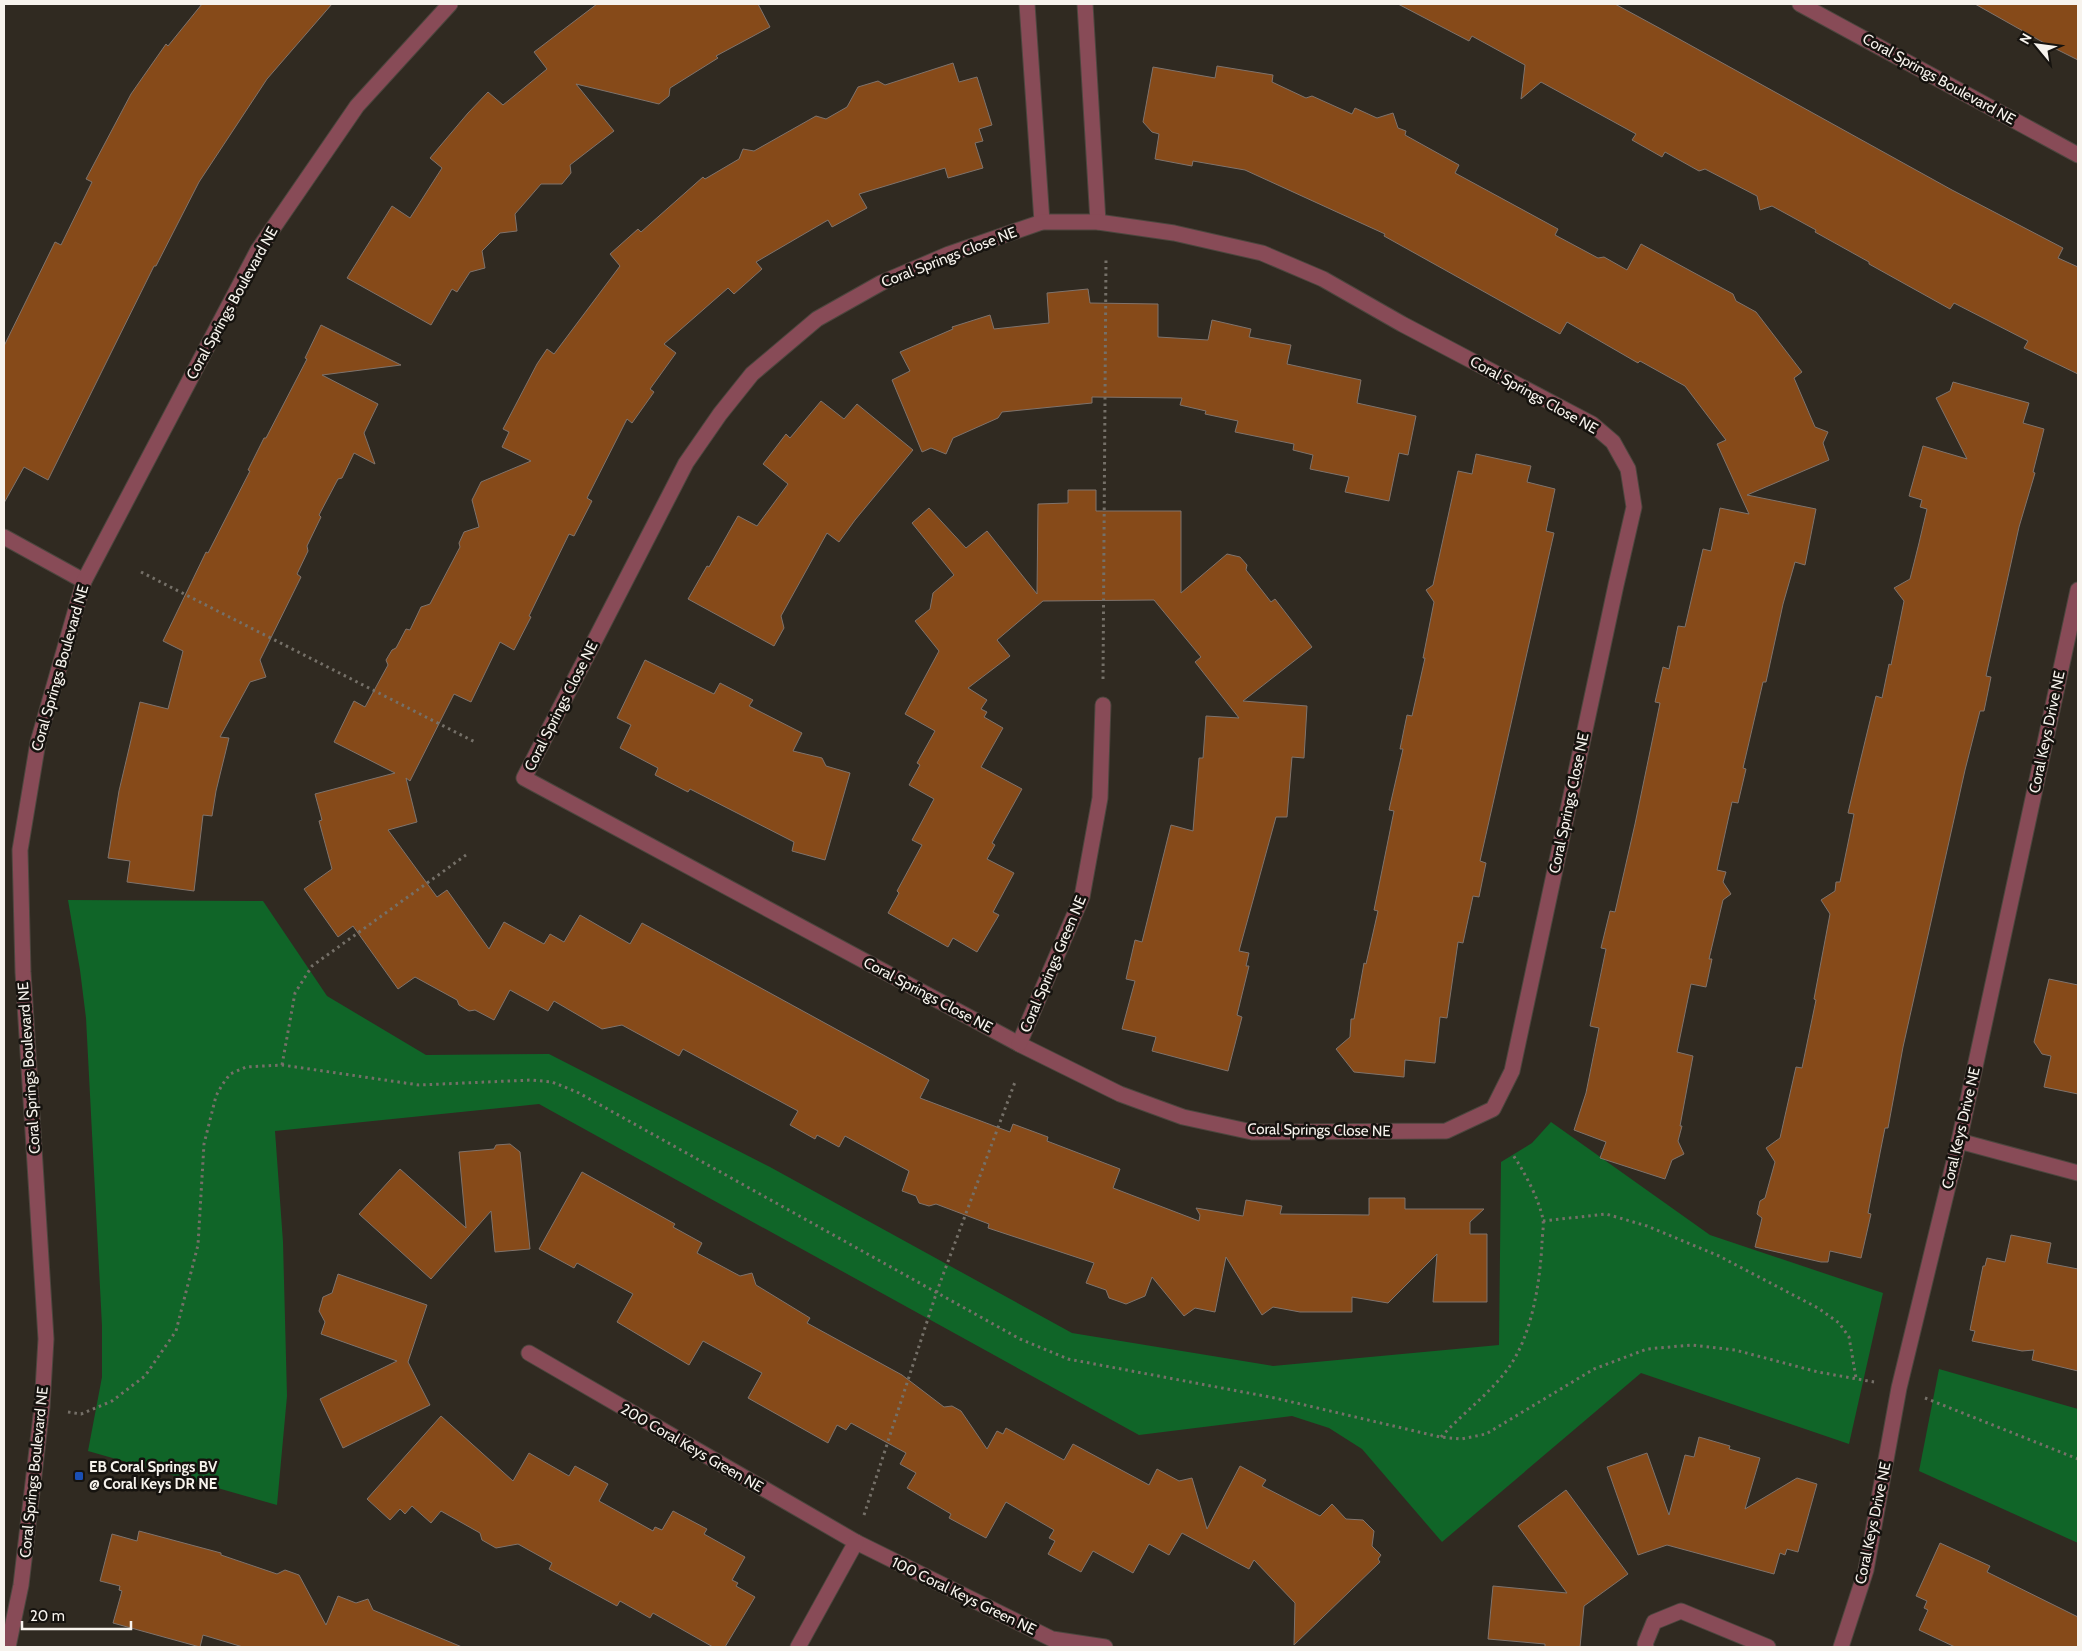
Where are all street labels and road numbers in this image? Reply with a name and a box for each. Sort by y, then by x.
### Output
street label: Coral Springs Boulevard NE [1859,29,2019,129]
street label: Coral Springs Boulevard NE [182,223,282,383]
street label: Coral Springs Close NE [879,223,1019,291]
street label: Coral Springs Close NE [1467,352,1601,438]
street label: Coral Springs Boulevard NE [28,583,92,753]
street label: Coral Springs Close NE [520,638,602,774]
street label: Coral Keys Drive NE [2025,669,2069,795]
street label: Coral Springs Close NE [1545,731,1593,875]
street label: Coral Springs Green NE [1016,893,1090,1035]
street label: Coral Springs Close NE [860,953,996,1037]
street label: Coral Springs Boulevard NE [14,981,44,1155]
street label: Coral Keys Drive NE [1938,1065,1984,1191]
street label: Coral Springs Close NE [1247,1120,1391,1140]
street label: Coral Springs Boulevard NE [16,1385,52,1559]
street label: 200 Coral Keys Green NE [618,1400,766,1496]
street label: Coral Keys Drive NE [1851,1460,1895,1586]
street label: 100 Coral Keys Green NE [889,1553,1039,1639]

